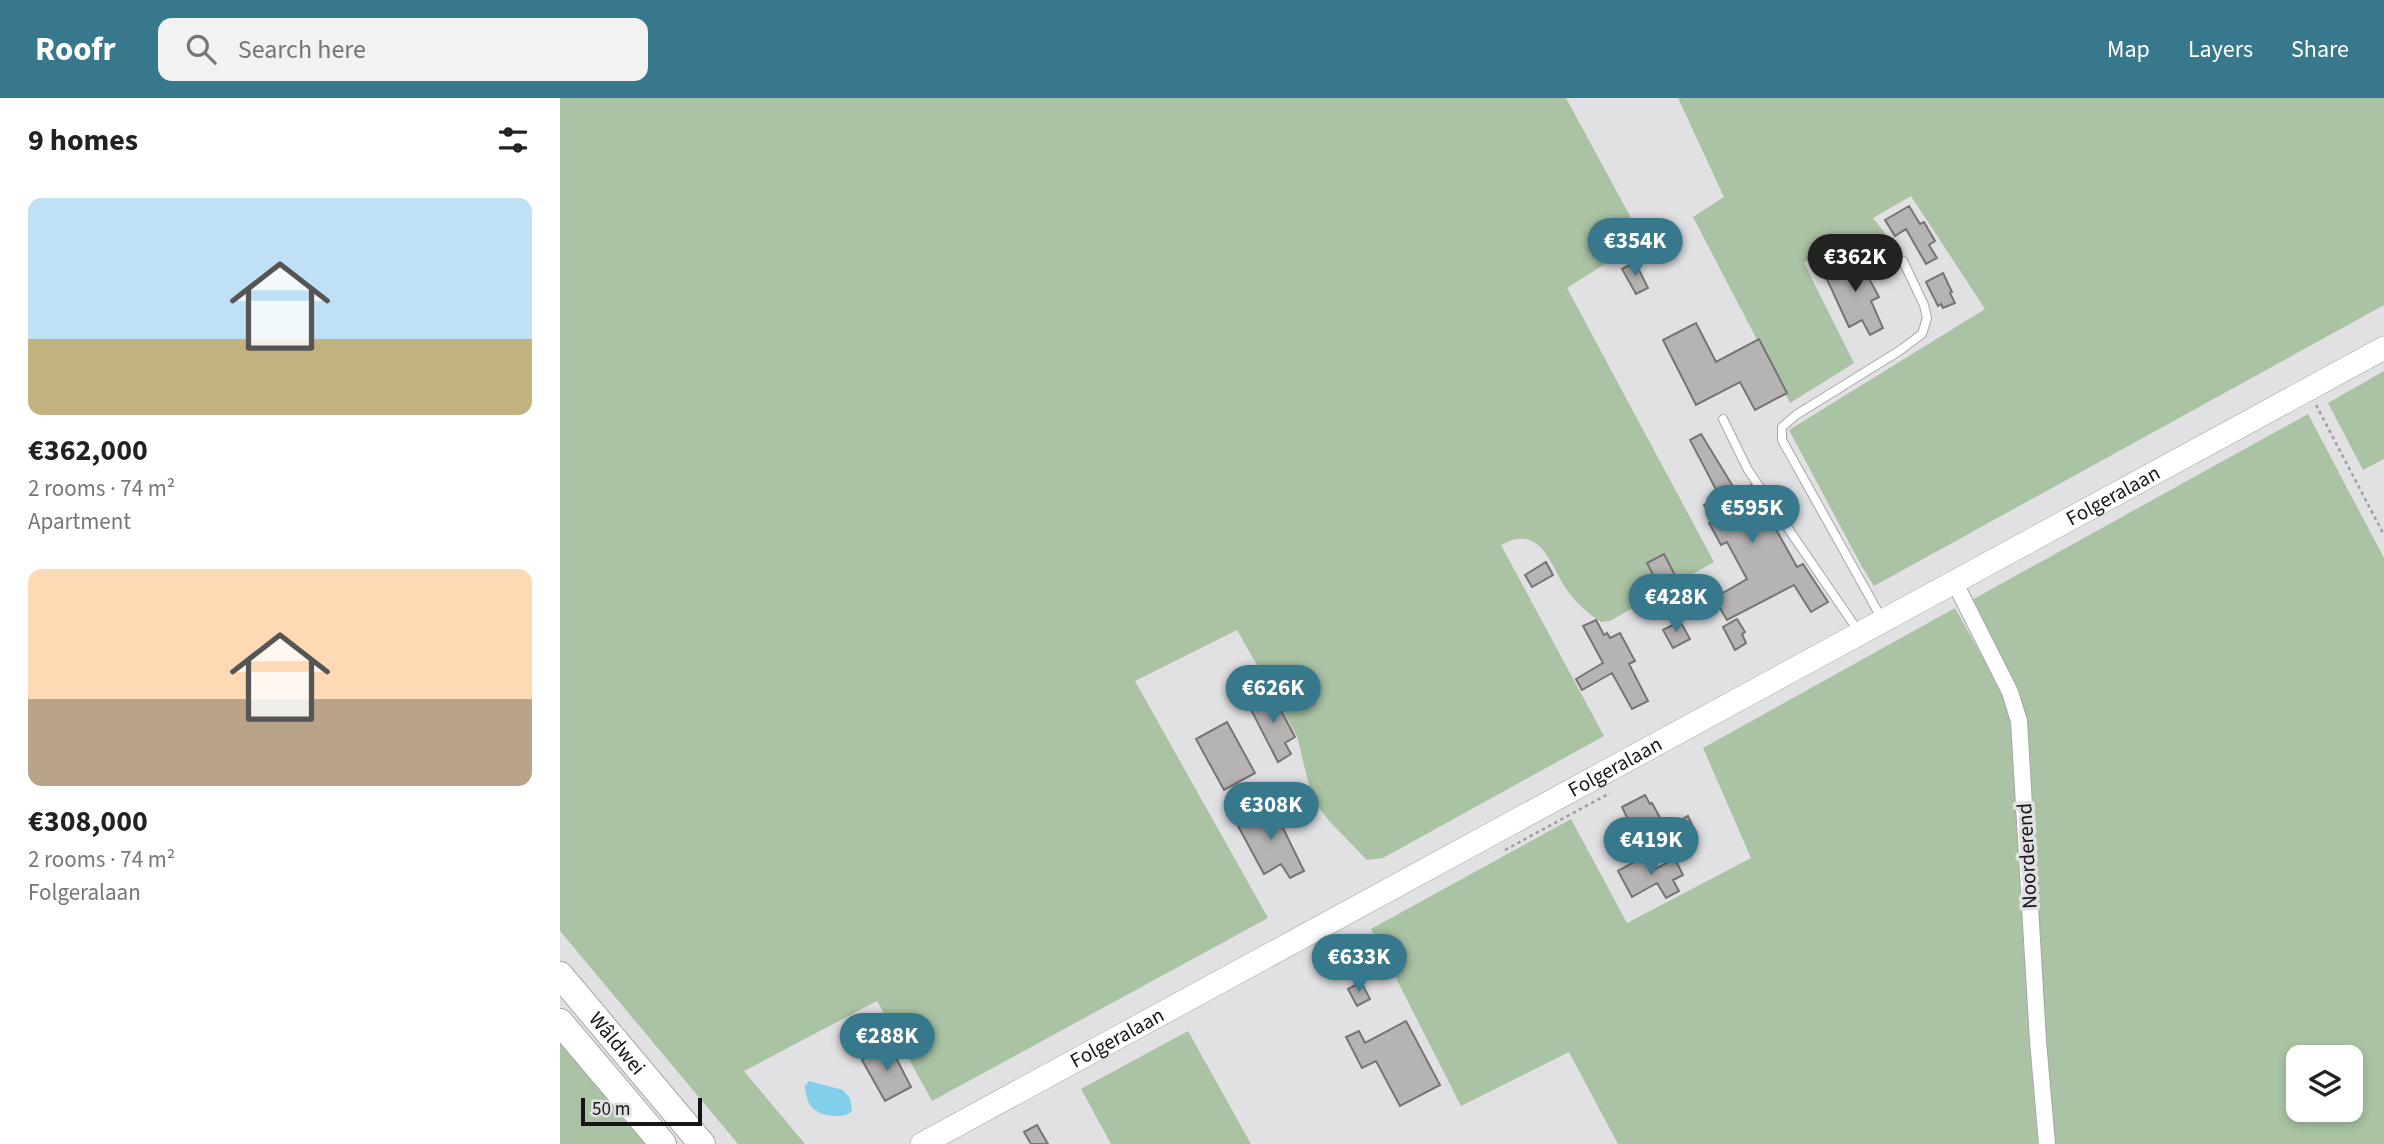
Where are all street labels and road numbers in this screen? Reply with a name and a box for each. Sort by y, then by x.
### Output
street label: Folgeralaan [2061,458,2165,533]
street label: Folgeralaan [1563,729,1667,805]
street label: Noorderend [2009,802,2045,910]
street label: Folgeralaan [1065,1000,1169,1076]
street label: Wâldwei [582,1005,653,1081]

